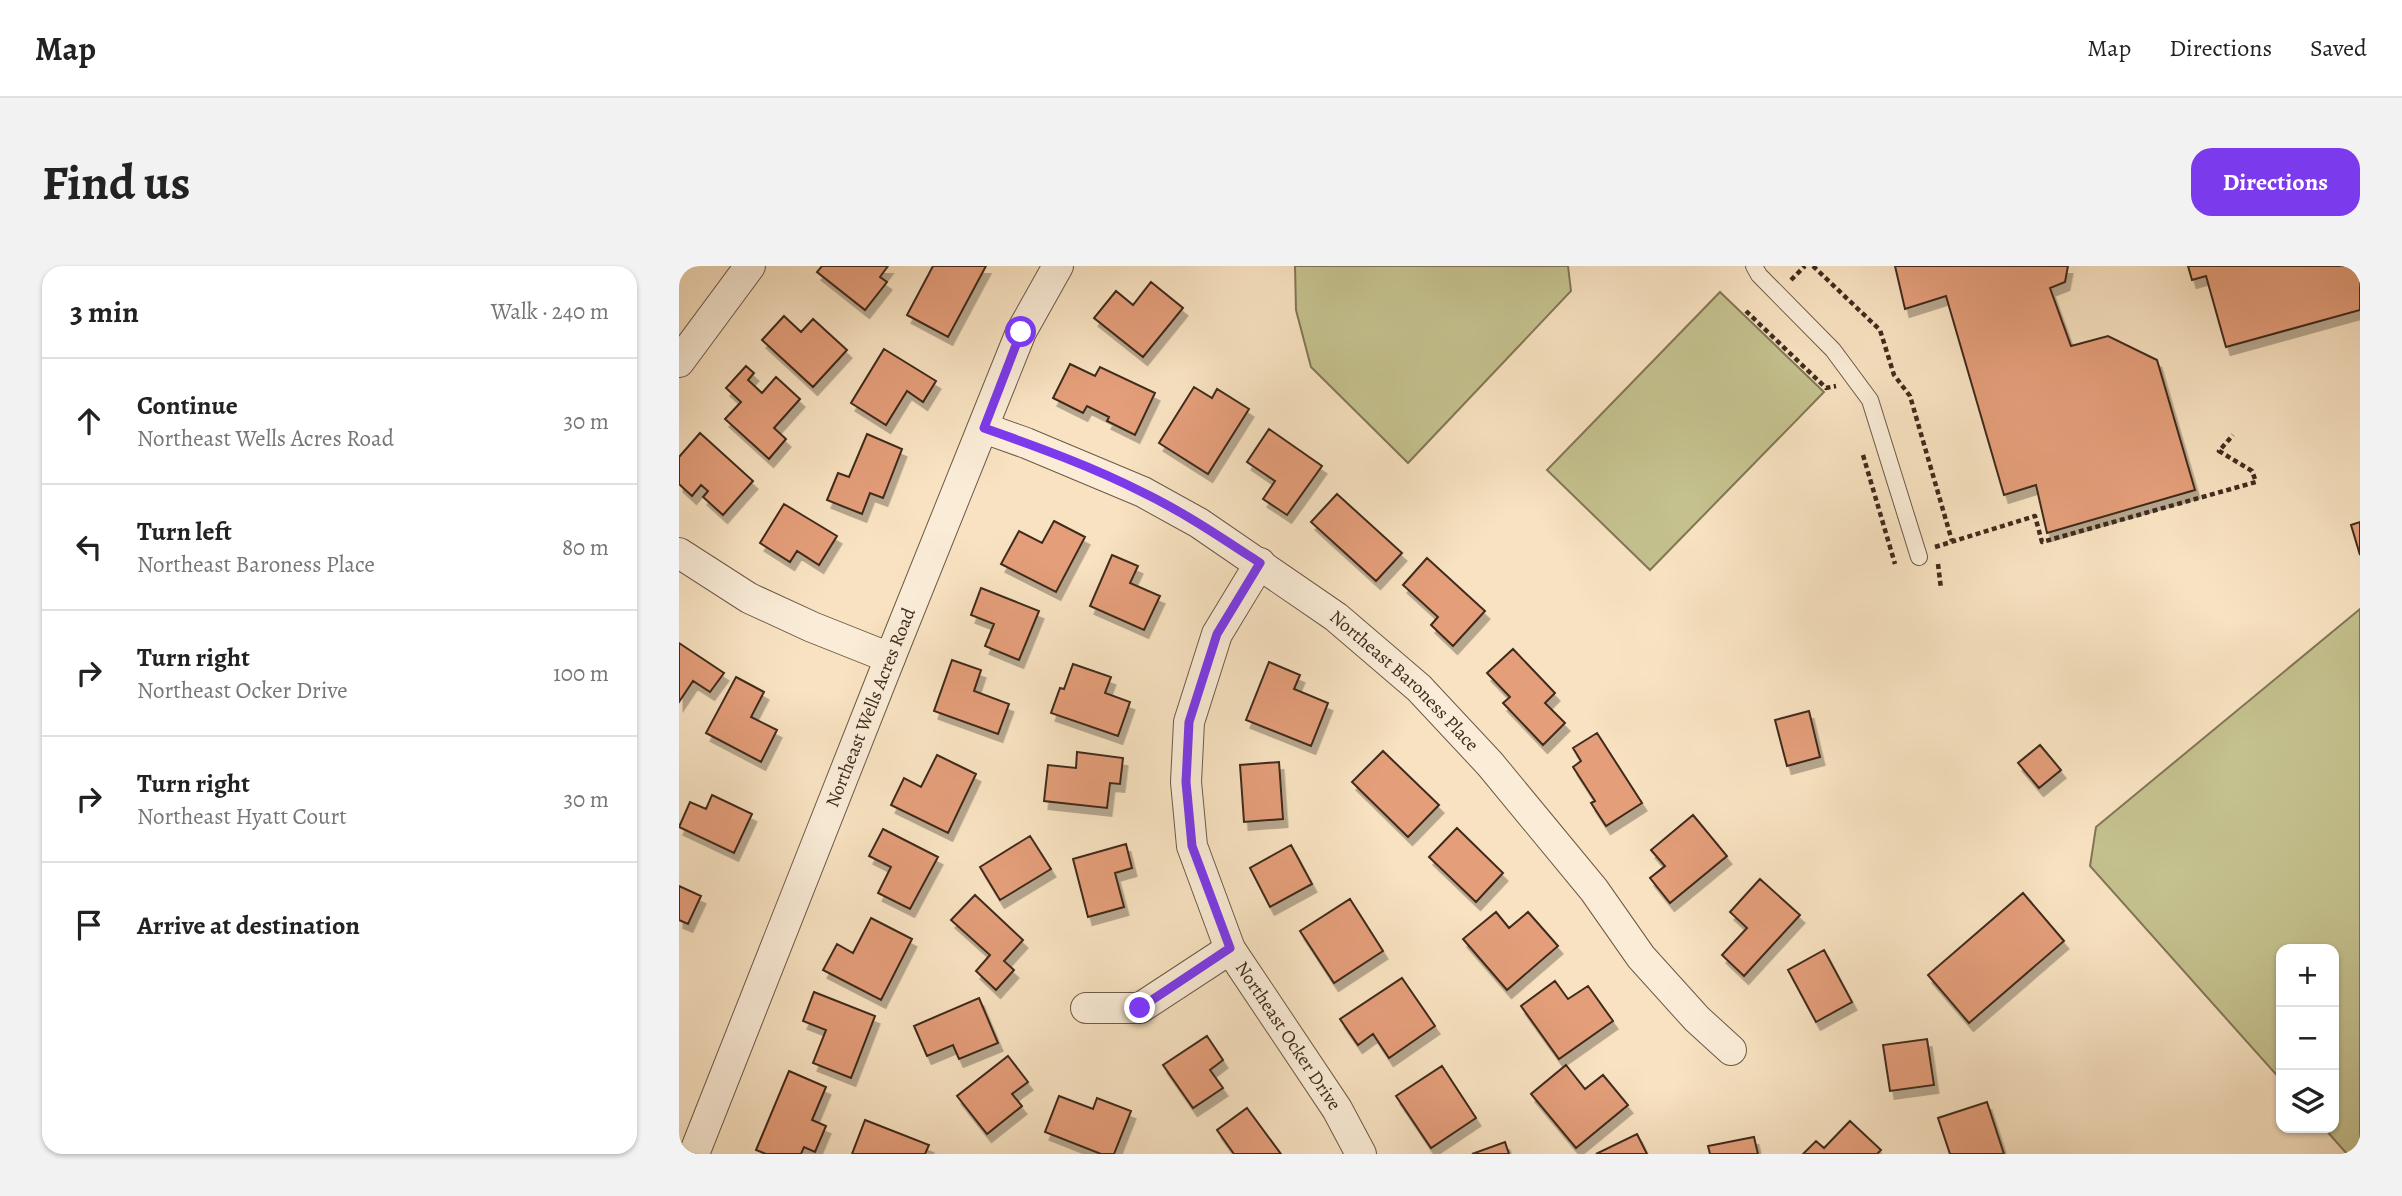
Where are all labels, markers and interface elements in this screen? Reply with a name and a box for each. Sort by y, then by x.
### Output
text: Map [35,26,96,71]
text: Map [2087,32,2131,64]
text: Directions [2169,32,2272,64]
text: Saved [2310,32,2367,64]
button: Directions [2191,148,2360,216]
text: Find us [42,149,190,216]
text: 3 min [70,292,139,332]
text: Walk · 240 m [491,296,609,327]
route start [1005,316,1036,347]
text: Continue [137,388,238,423]
icon: ahead [70,402,108,440]
text: 30 m [563,406,609,437]
text: Northeast Wells Acres Road [137,423,394,454]
text: Turn left [137,514,232,549]
icon: left [70,528,108,566]
text: 80 m [562,532,609,563]
text: Northeast Baroness Place [137,549,375,580]
street label: Northeast Wells Acres Road [819,603,922,811]
street label: Northeast Baroness Place [1324,604,1485,757]
text: Turn right [137,640,250,675]
icon: right [70,654,108,692]
text: 100 m [553,658,609,689]
text: Northeast Ocker Drive [137,675,348,706]
text: Turn right [137,766,250,801]
icon: right [70,780,108,818]
text: 30 m [563,784,609,815]
text: Northeast Hyatt Court [137,801,347,832]
icon: arrive [70,906,108,944]
text: Arrive at destination [137,908,360,943]
map controls [2276,944,2339,1133]
button: + [2276,944,2339,1007]
street label: Northeast Ocker Drive [1229,956,1347,1115]
route end [1124,992,1155,1023]
button: − [2276,1007,2339,1070]
button: layers [2276,1070,2339,1133]

